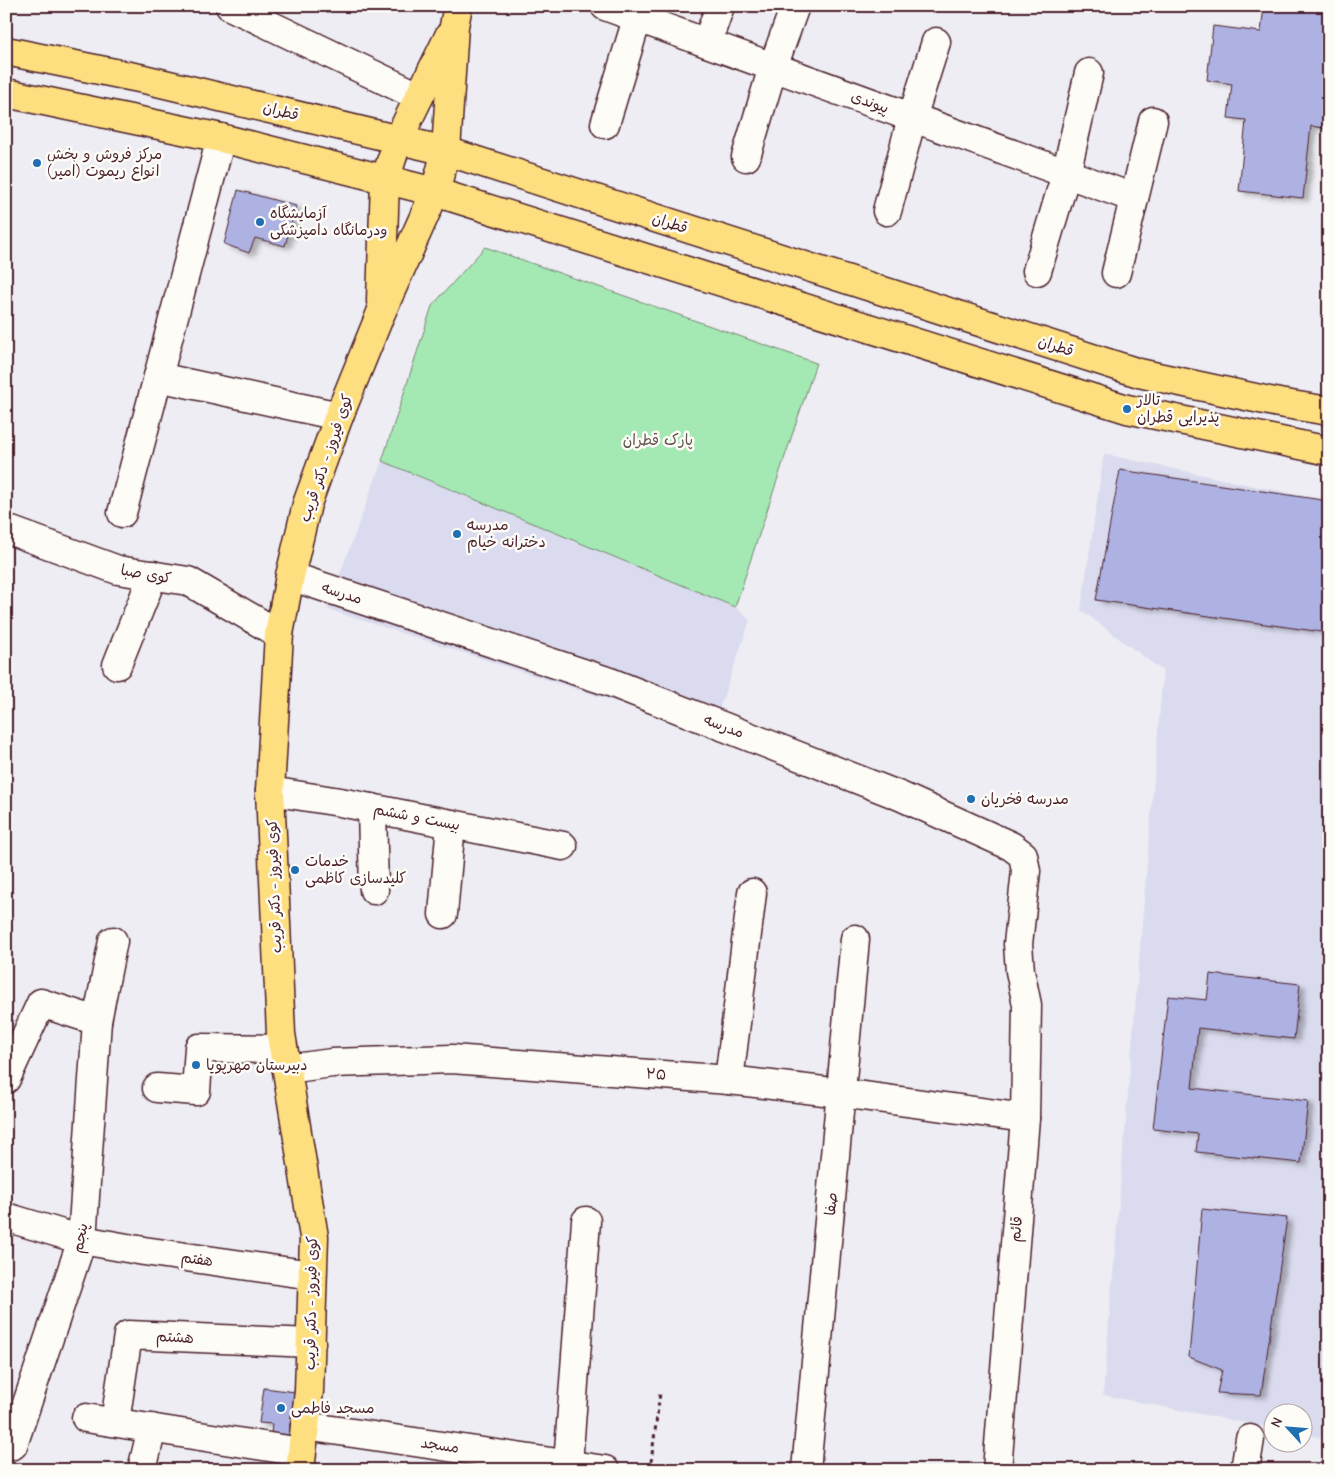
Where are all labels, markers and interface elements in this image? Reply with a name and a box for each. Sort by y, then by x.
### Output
street label: پیوندی [848,87,891,118]
street label: قطران [261,98,301,124]
place label: مرکز فروش و پخش انواع ریموت (امیر) [47,145,162,181]
marker: مرکز فروش و پخش انواع ریموت (امیر) [31,157,43,169]
place label: آزمایشگاه ودرمانگاه دامپزشکی [270,204,387,240]
street label: قطران [650,209,690,237]
marker: آزمایشگاه ودرمانگاه دامپزشکی [254,216,266,228]
street label: قطران [1036,332,1076,360]
place label: تالار پذیرایی قطران [1136,391,1219,427]
street label: کوی فیروز - دکتر قریب [296,392,356,524]
marker: تالار پذیرایی قطران [1121,403,1133,415]
park label: پارک قطران [623,431,693,450]
place label: مدرسه دخترانه خیام [467,516,546,553]
marker: مدرسه دخترانه خیام [451,528,463,540]
street label: کوی صبا [119,561,173,587]
street label: مدرسه [319,578,365,608]
street label: مدرسه [701,710,747,742]
place label: مدرسه فخریان [981,790,1069,808]
marker: مدرسه فخریان [965,793,977,805]
street label: بیست و ششم [372,800,462,837]
street label: کوی فیروز - دکتر قریب [263,819,285,953]
place label: خدمات کلیدسازی کاظمی [305,852,406,888]
marker: خدمات کلیدسازی کاظمی [289,864,301,876]
place label: دبیرستان مهرپویا [206,1056,308,1075]
marker: دبیرستان مهرپویا [190,1059,202,1071]
street label: ۲۵ [645,1064,667,1084]
street label: صفا [821,1192,841,1216]
street label: قائم [1006,1215,1029,1243]
street label: پنجم [68,1221,95,1255]
street label: کوی فیروز - دکتر قریب [301,1236,321,1370]
street label: هفتم [179,1248,214,1273]
street label: هشتم [155,1327,194,1350]
place label: مسجد فاطمی [291,1399,374,1418]
marker: مسجد فاطمی [275,1402,287,1414]
north arrow [1262,1404,1312,1454]
text: N [1267,1415,1286,1430]
street label: مسجد [420,1433,460,1457]

